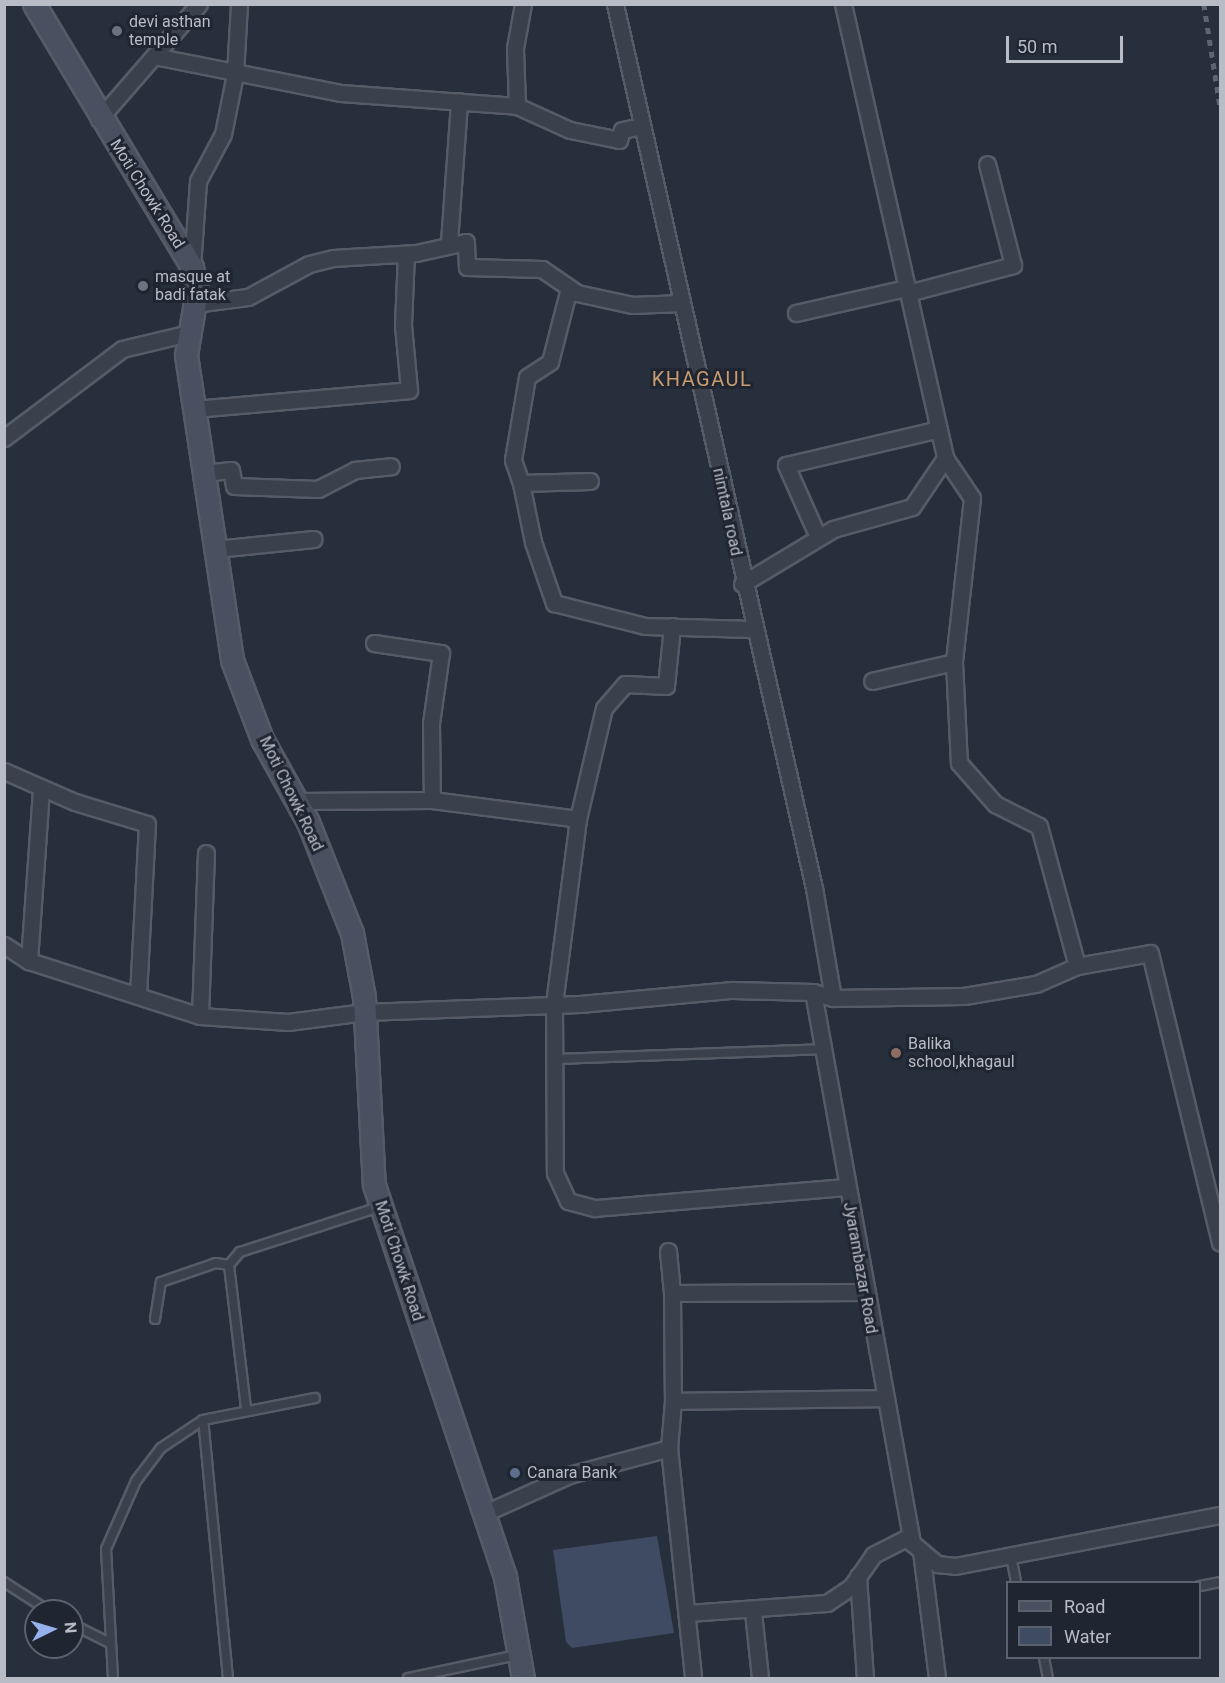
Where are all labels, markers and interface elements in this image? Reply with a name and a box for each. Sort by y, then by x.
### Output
place label: devi asthan temple [129,12,211,50]
marker: devi asthan temple [110,24,124,38]
scale bar [1009,24,1126,62]
text: 50 m [1017,36,1057,57]
street label: Moti Chowk Road [106,136,188,252]
place label: masque at badi fatak [155,267,230,305]
marker: masque at badi fatak [136,279,150,293]
district label: KHAGAUL [652,367,752,391]
street label: nimtala road [708,466,746,558]
street label: Moti Chowk Road [255,733,327,855]
place label: Balika school,khagaul [908,1034,1015,1072]
marker: Balika school,khagaul [889,1046,903,1060]
street label: Moti Chowk Road [371,1198,427,1324]
street label: Jyarambazar Road [839,1201,881,1335]
place label: Canara Bank [527,1463,617,1483]
marker: Canara Bank [508,1466,522,1480]
legend [1006,1581,1201,1659]
text: Road [1064,1596,1105,1617]
north arrow [24,1599,84,1659]
text: N [60,1621,80,1634]
text: Water [1064,1626,1111,1647]

